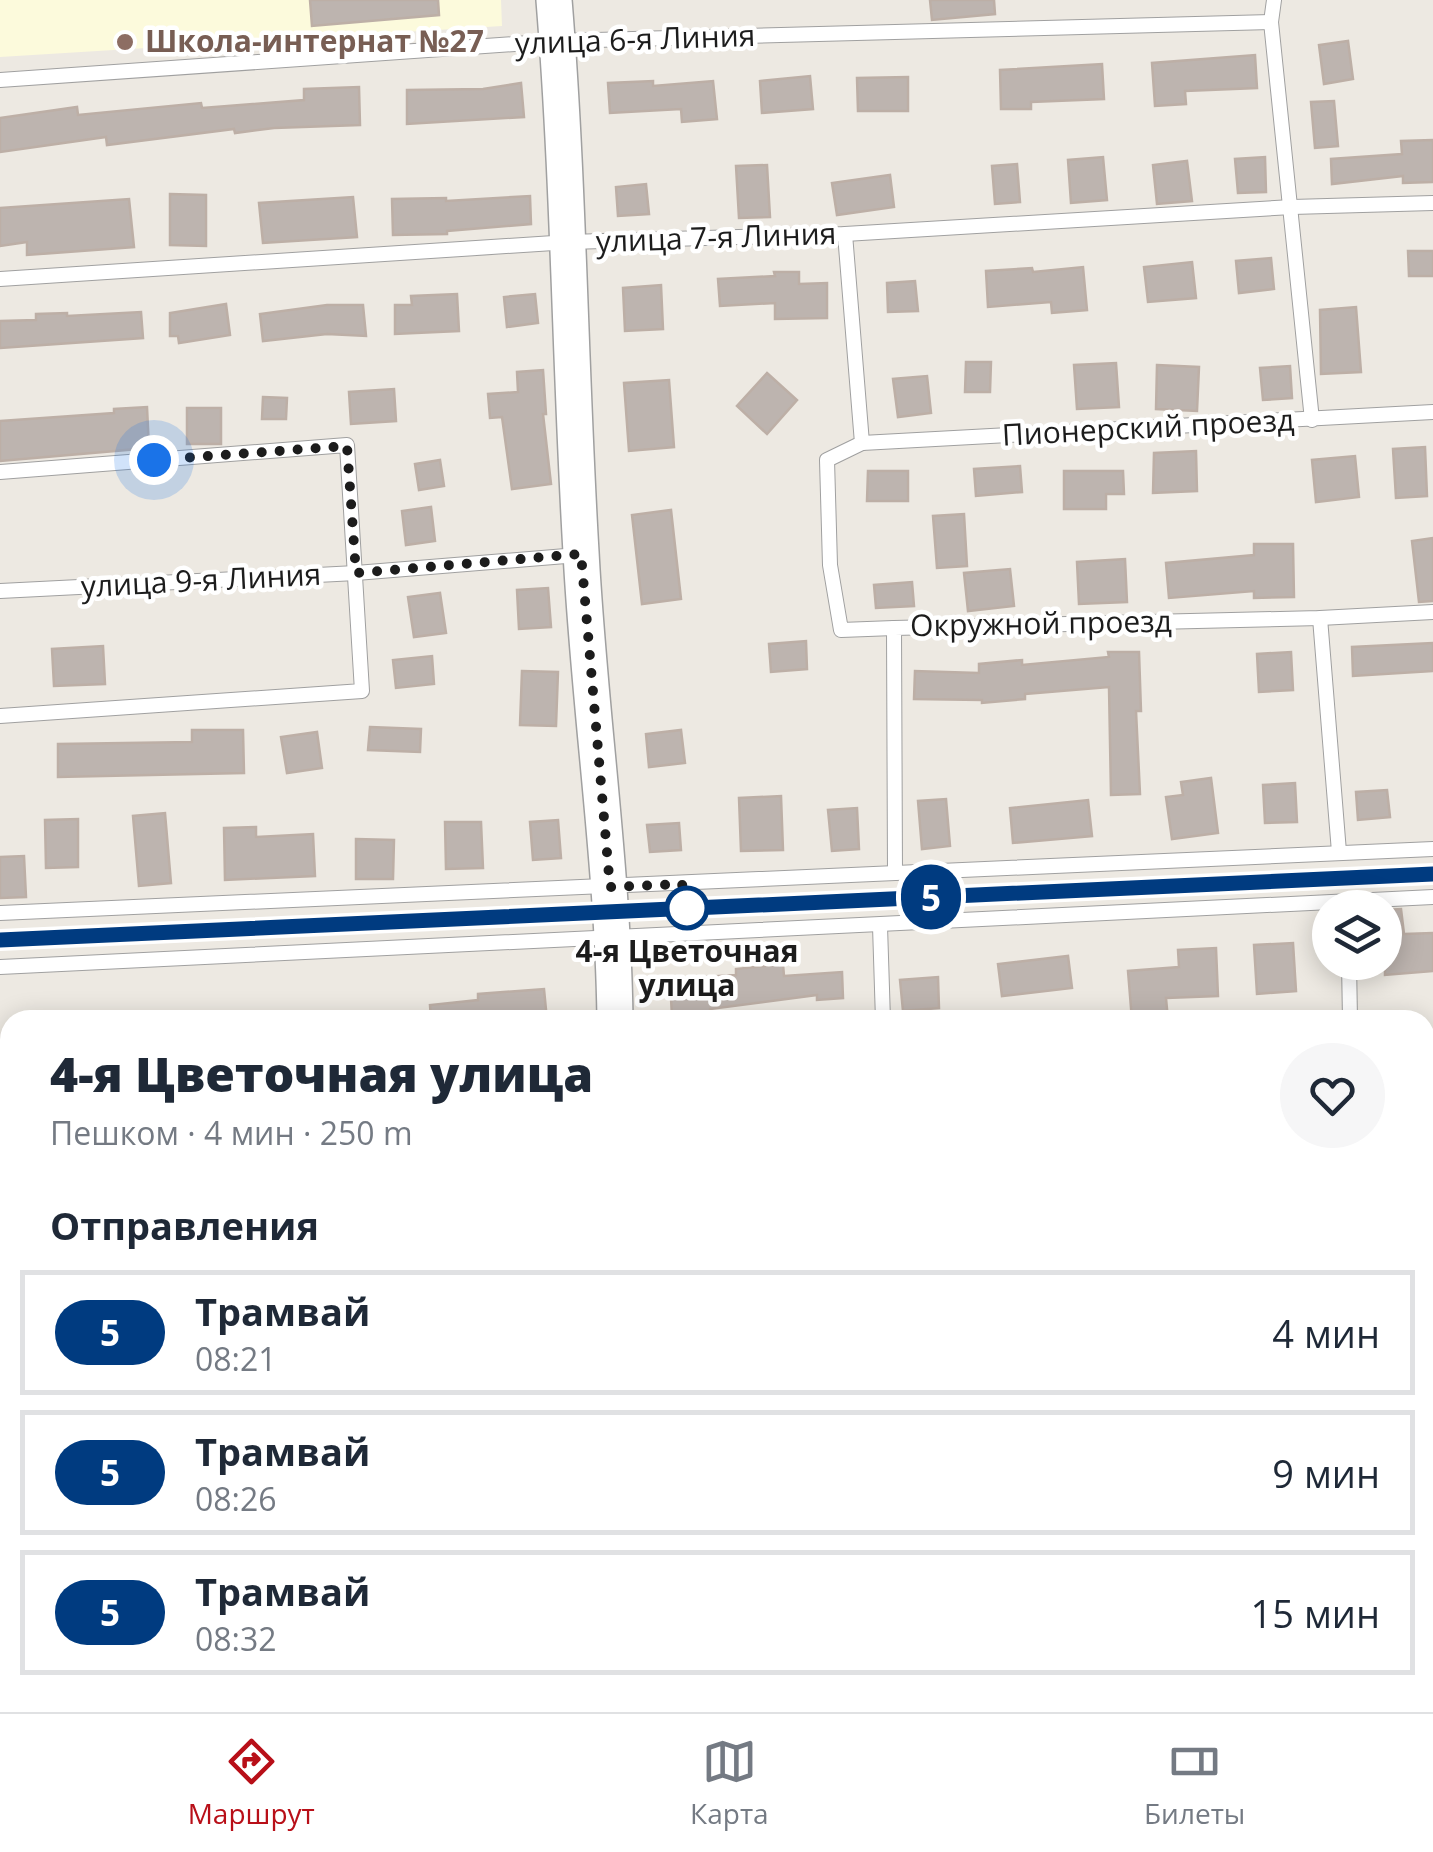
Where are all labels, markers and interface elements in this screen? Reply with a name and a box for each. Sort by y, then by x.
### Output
street label: улица 6-я Линия [514,14,756,63]
place label: Школа-интернат №27 [145,20,484,61]
marker: Школа-интернат №27 [114,31,136,53]
street label: улица 7-я Линия [595,212,837,261]
street label: Пионерский проезд [1001,398,1295,455]
your location [129,435,179,485]
street label: улица 9-я Линия [80,553,322,606]
street label: Окружной проезд [910,600,1172,645]
line badge: 5 [898,864,964,930]
text: 5 [921,874,941,921]
marker: 4-я Цветочная улица [666,887,708,929]
map controls [1312,890,1402,980]
button: layers [1312,890,1402,980]
place label: 4-я Цветочная улица [575,930,799,1005]
text: 4-я Цветочная улица [50,1041,593,1106]
button: heart [1280,1043,1385,1148]
text: Пешком · 4 мин · 250 m [50,1111,413,1154]
text: Отправления [50,1199,319,1251]
text: Трамвай [195,1285,370,1337]
text: 4 мин [1272,1307,1380,1359]
text: 5 [100,1309,120,1356]
text: 08:21 [195,1337,277,1380]
text: Трамвай [195,1425,370,1477]
text: 9 мин [1272,1447,1380,1499]
text: 5 [100,1449,120,1496]
text: 08:26 [195,1477,277,1520]
text: Трамвай [195,1565,370,1617]
text: 15 мин [1251,1587,1380,1639]
text: 5 [100,1589,120,1636]
text: 08:32 [195,1617,277,1660]
tab: Маршрут [188,1734,315,1832]
tab: Карта [690,1734,769,1832]
tab: Билеты [1144,1734,1245,1832]

